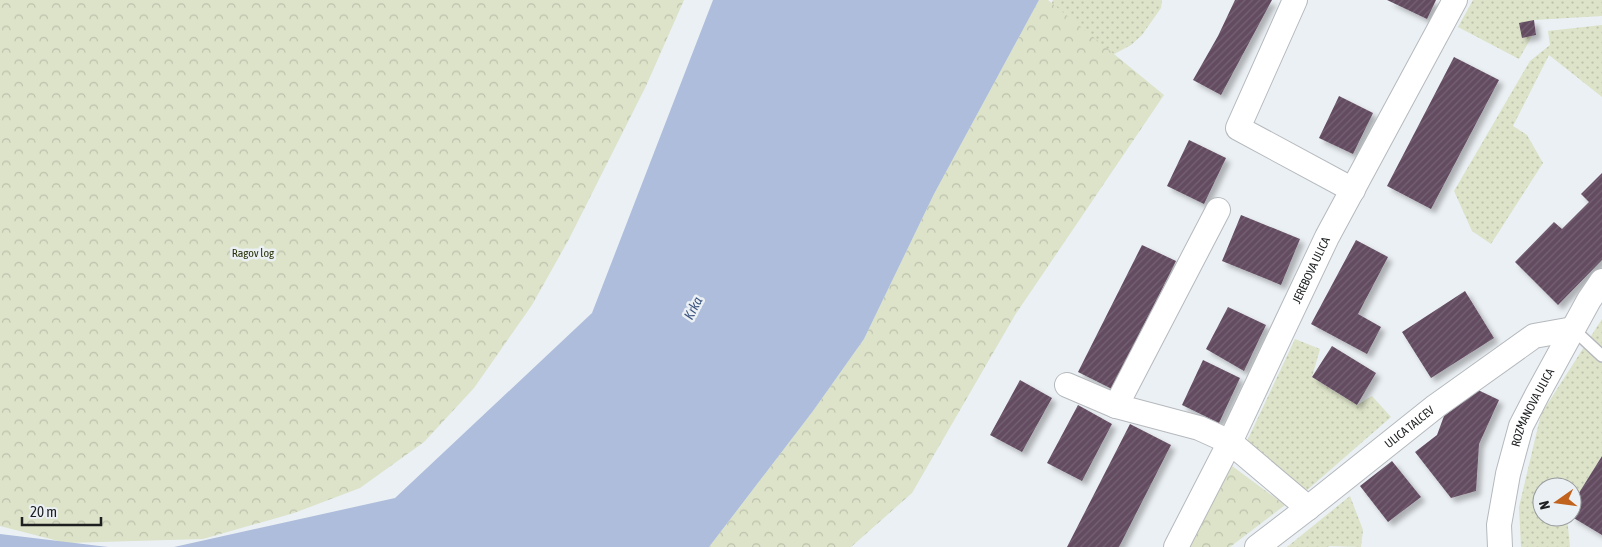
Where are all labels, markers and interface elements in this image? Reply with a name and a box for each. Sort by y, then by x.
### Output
street label: JEREBOVA ULICA [1290,235,1333,306]
park label: Ragov log [232,246,275,260]
water label: Krka [680,293,706,322]
street label: ROZMANOVA ULICA [1509,366,1557,448]
street label: ULICA TALCEV [1382,403,1437,451]
north arrow [1532,477,1582,527]
scale bar [22,494,101,526]
text: N [1536,499,1553,511]
text: 20 m [30,503,57,520]

